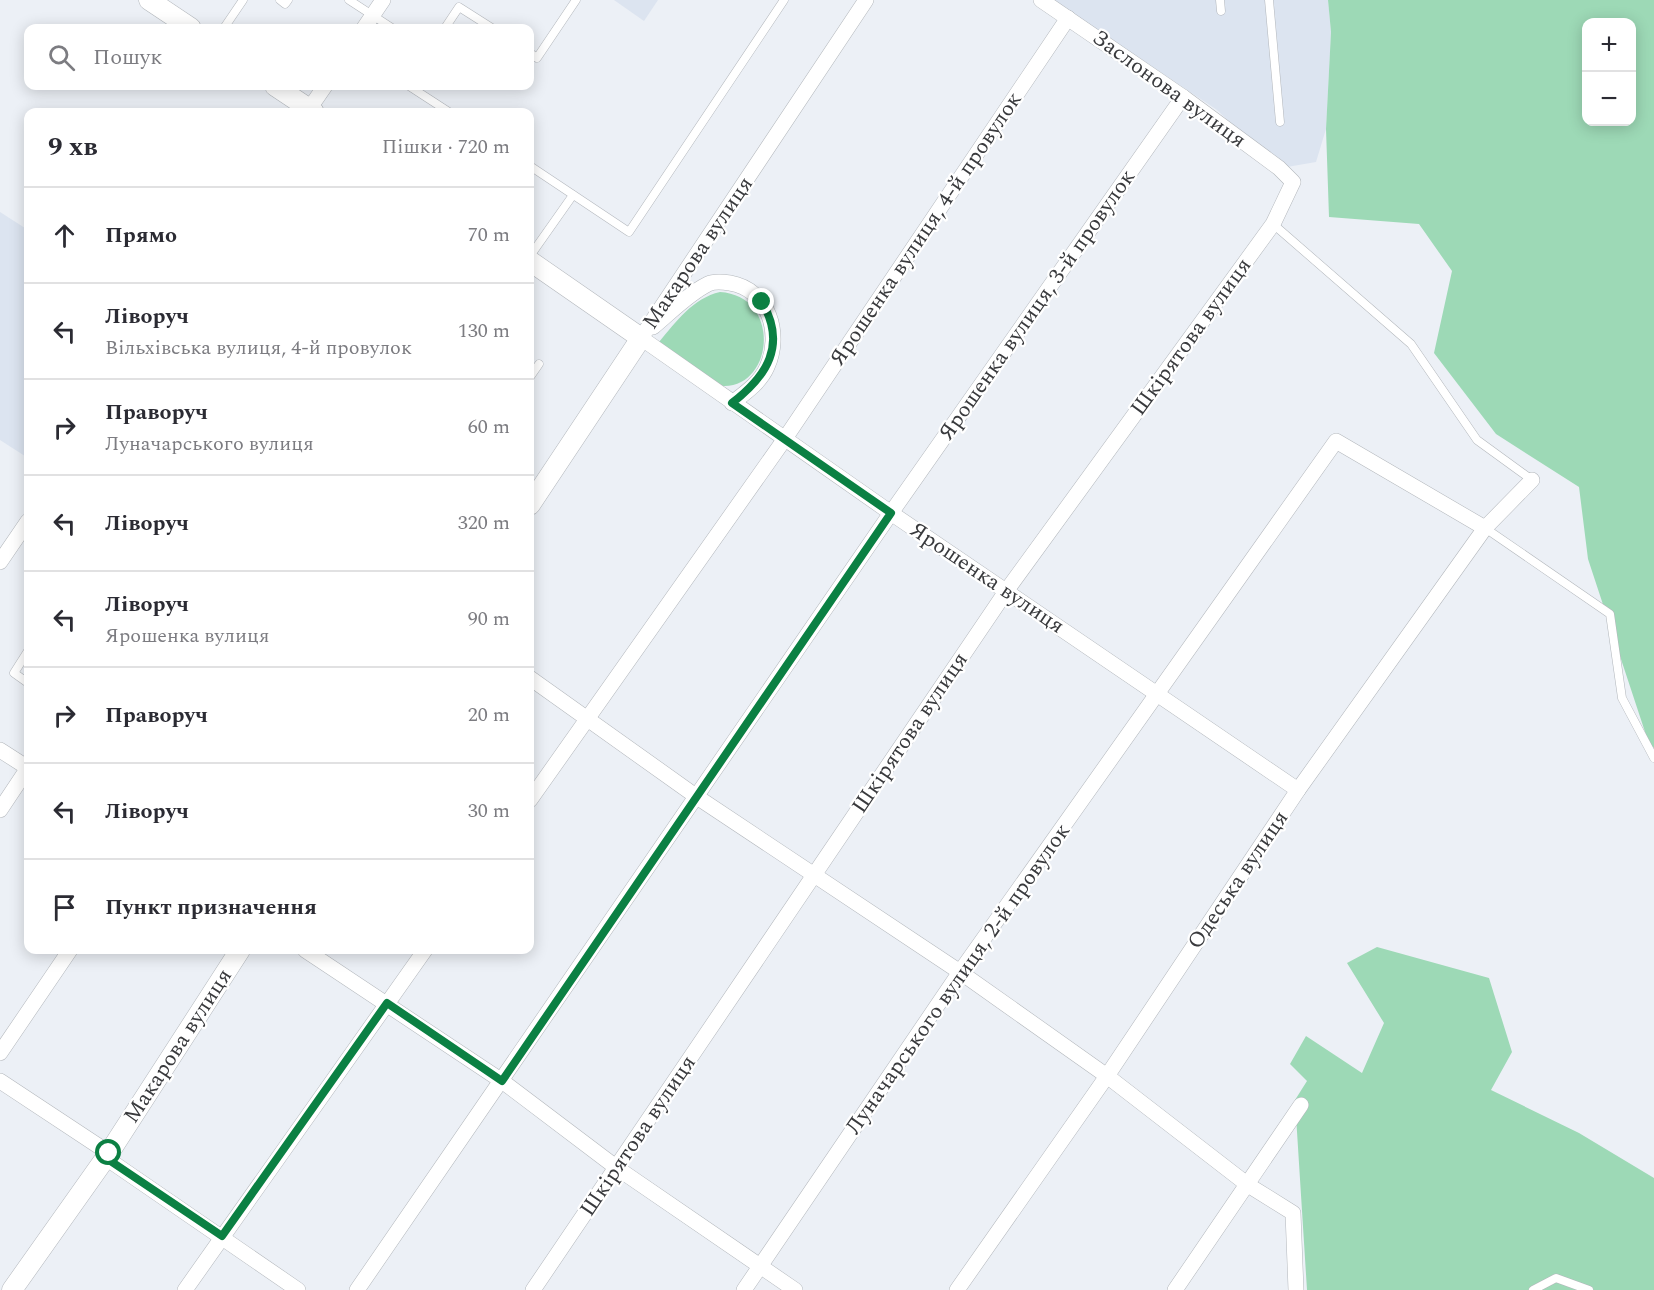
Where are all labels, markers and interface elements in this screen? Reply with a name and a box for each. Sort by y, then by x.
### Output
map controls [1582,18,1636,126]
button: + [1582,18,1636,72]
street label: Заслонова вулиця [1085,22,1253,156]
search box [24,24,534,90]
icon: search [45,41,78,74]
text: Пошук [93,41,163,74]
button: − [1582,72,1636,126]
street label: Ярошенка вулиця, 4-й провулок [821,85,1031,373]
text: 9 хв [48,127,98,167]
text: Пішки · 720 m [382,132,510,162]
street label: Ярошенка вулиця, 3-й провулок [930,162,1144,448]
street label: Макарова вулиця [634,170,762,336]
icon: ahead [48,219,81,252]
text: Прямо [105,219,177,252]
text: 70 m [468,220,510,250]
street label: Шкірятова вулиця [1122,251,1260,423]
route end [748,288,774,314]
text: Ліворуч [105,300,189,333]
icon: left [48,315,81,348]
text: 130 m [458,316,510,346]
text: Вільхівська вулиця, 4-й провулок [105,333,412,363]
text: Праворуч [105,396,208,429]
icon: right [48,411,81,444]
text: 60 m [468,412,510,442]
text: Луначарського вулиця [105,429,314,459]
icon: left [48,507,81,540]
text: Ліворуч [105,507,189,540]
text: 320 m [458,508,510,538]
street label: Ярошенка вулиця [903,514,1071,642]
text: Ліворуч [105,588,189,621]
icon: left [48,603,81,636]
text: 90 m [468,604,510,634]
text: Ярошенка вулиця [105,621,269,651]
street label: Шкірятова вулиця [844,646,976,820]
icon: right [48,699,81,732]
text: Праворуч [105,699,208,732]
text: 20 m [468,700,510,730]
icon: left [48,795,81,828]
text: Ліворуч [105,795,189,828]
text: 30 m [468,796,510,826]
street label: Одеська вулиця [1179,804,1297,956]
street label: Луначарського вулиця, 2-й провулок [837,817,1079,1141]
icon: arrive [48,891,81,924]
text: Пункт призначення [105,891,317,924]
street label: Макарова вулиця [116,962,240,1130]
street label: Шкірятова вулиця [572,1049,704,1223]
route start [95,1139,121,1165]

